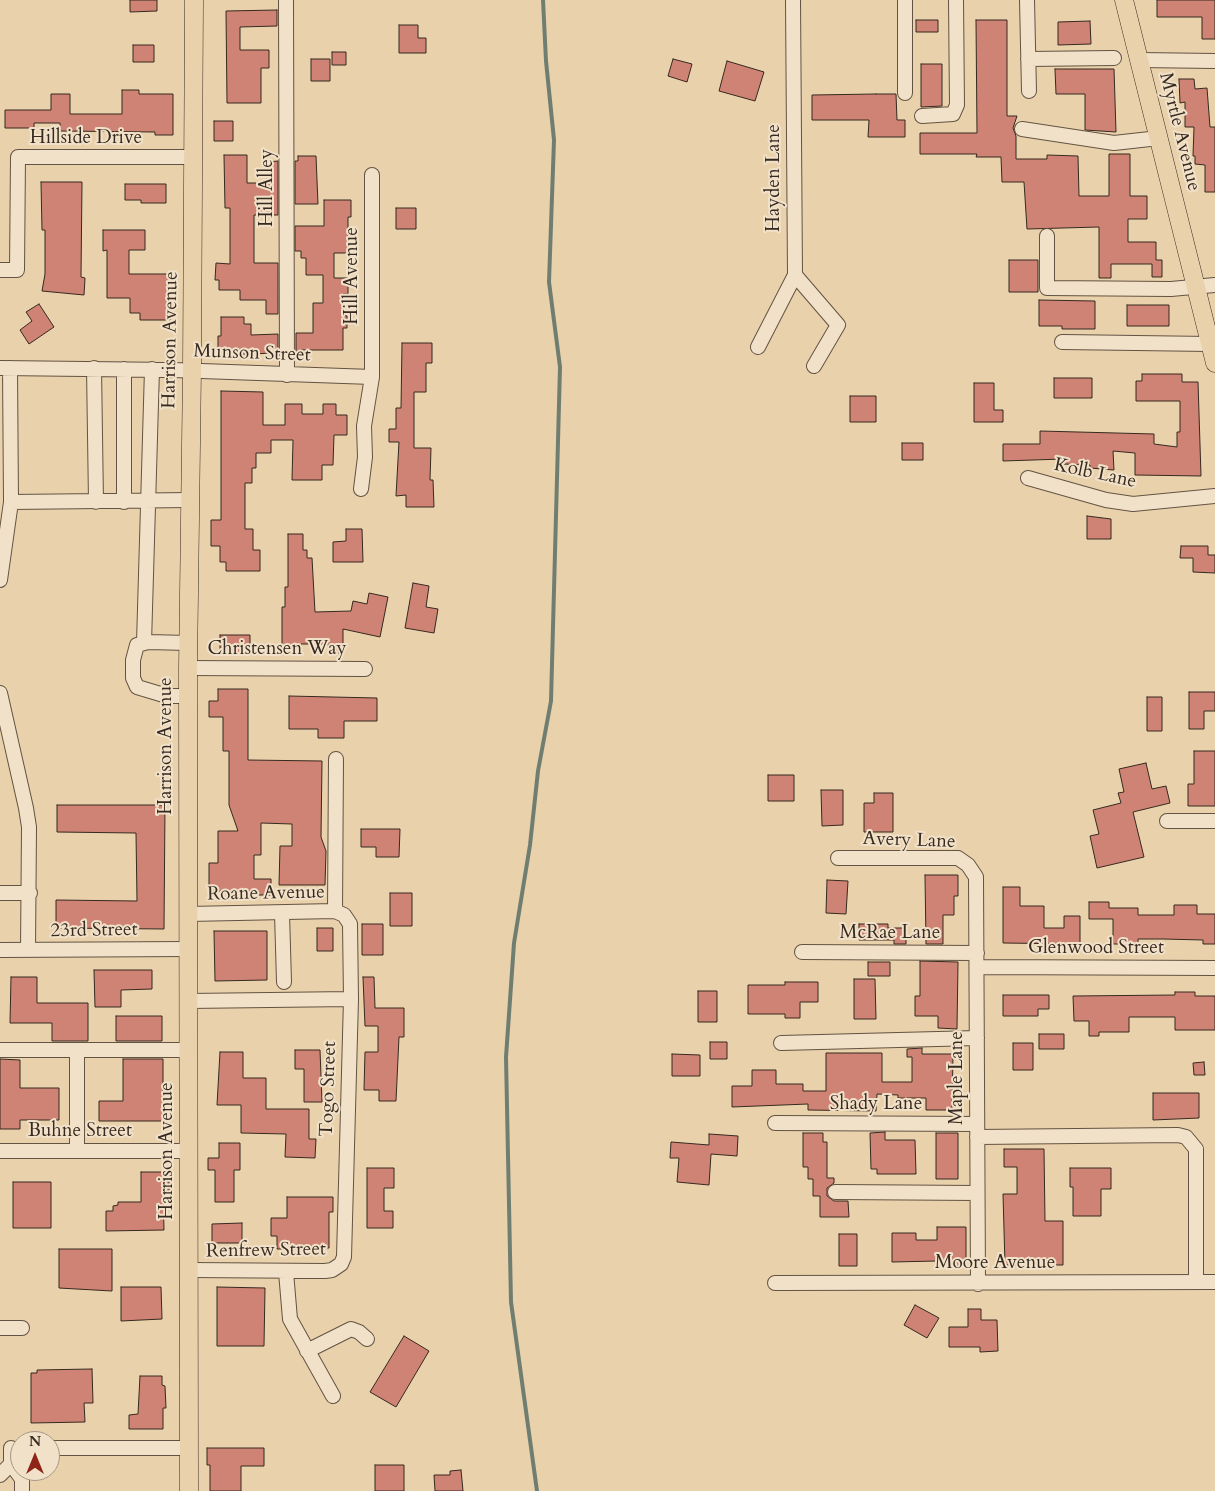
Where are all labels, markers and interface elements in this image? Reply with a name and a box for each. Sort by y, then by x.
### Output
street label: Myrtle Avenue [1153,71,1205,193]
street label: Hayden Lane [764,124,786,232]
street label: Hillside Drive [30,128,142,150]
street label: Hill Alley [257,149,279,227]
street label: Hill Avenue [342,227,364,325]
street label: Harrison Avenue [158,271,184,409]
street label: Munson Street [193,341,311,367]
street label: Kolb Lane [1052,454,1138,494]
street label: Christensen Way [207,639,347,661]
street label: Harrison Avenue [156,677,178,815]
street label: Avery Lane [862,828,956,854]
street label: Roane Avenue [207,882,325,906]
street label: 23rd Street [50,919,138,943]
street label: McRae Lane [840,923,940,945]
street label: Glenwood Street [1028,938,1164,960]
street label: Maple Lane [947,1031,969,1125]
street label: Togo Street [316,1041,342,1137]
street label: Harrison Avenue [157,1082,179,1220]
street label: Shady Lane [830,1094,922,1116]
street label: Buhne Street [28,1121,132,1143]
street label: Renfrew Street [206,1239,326,1263]
street label: Moore Avenue [935,1253,1055,1275]
north arrow [10,1431,60,1481]
text: N [29,1432,41,1451]

